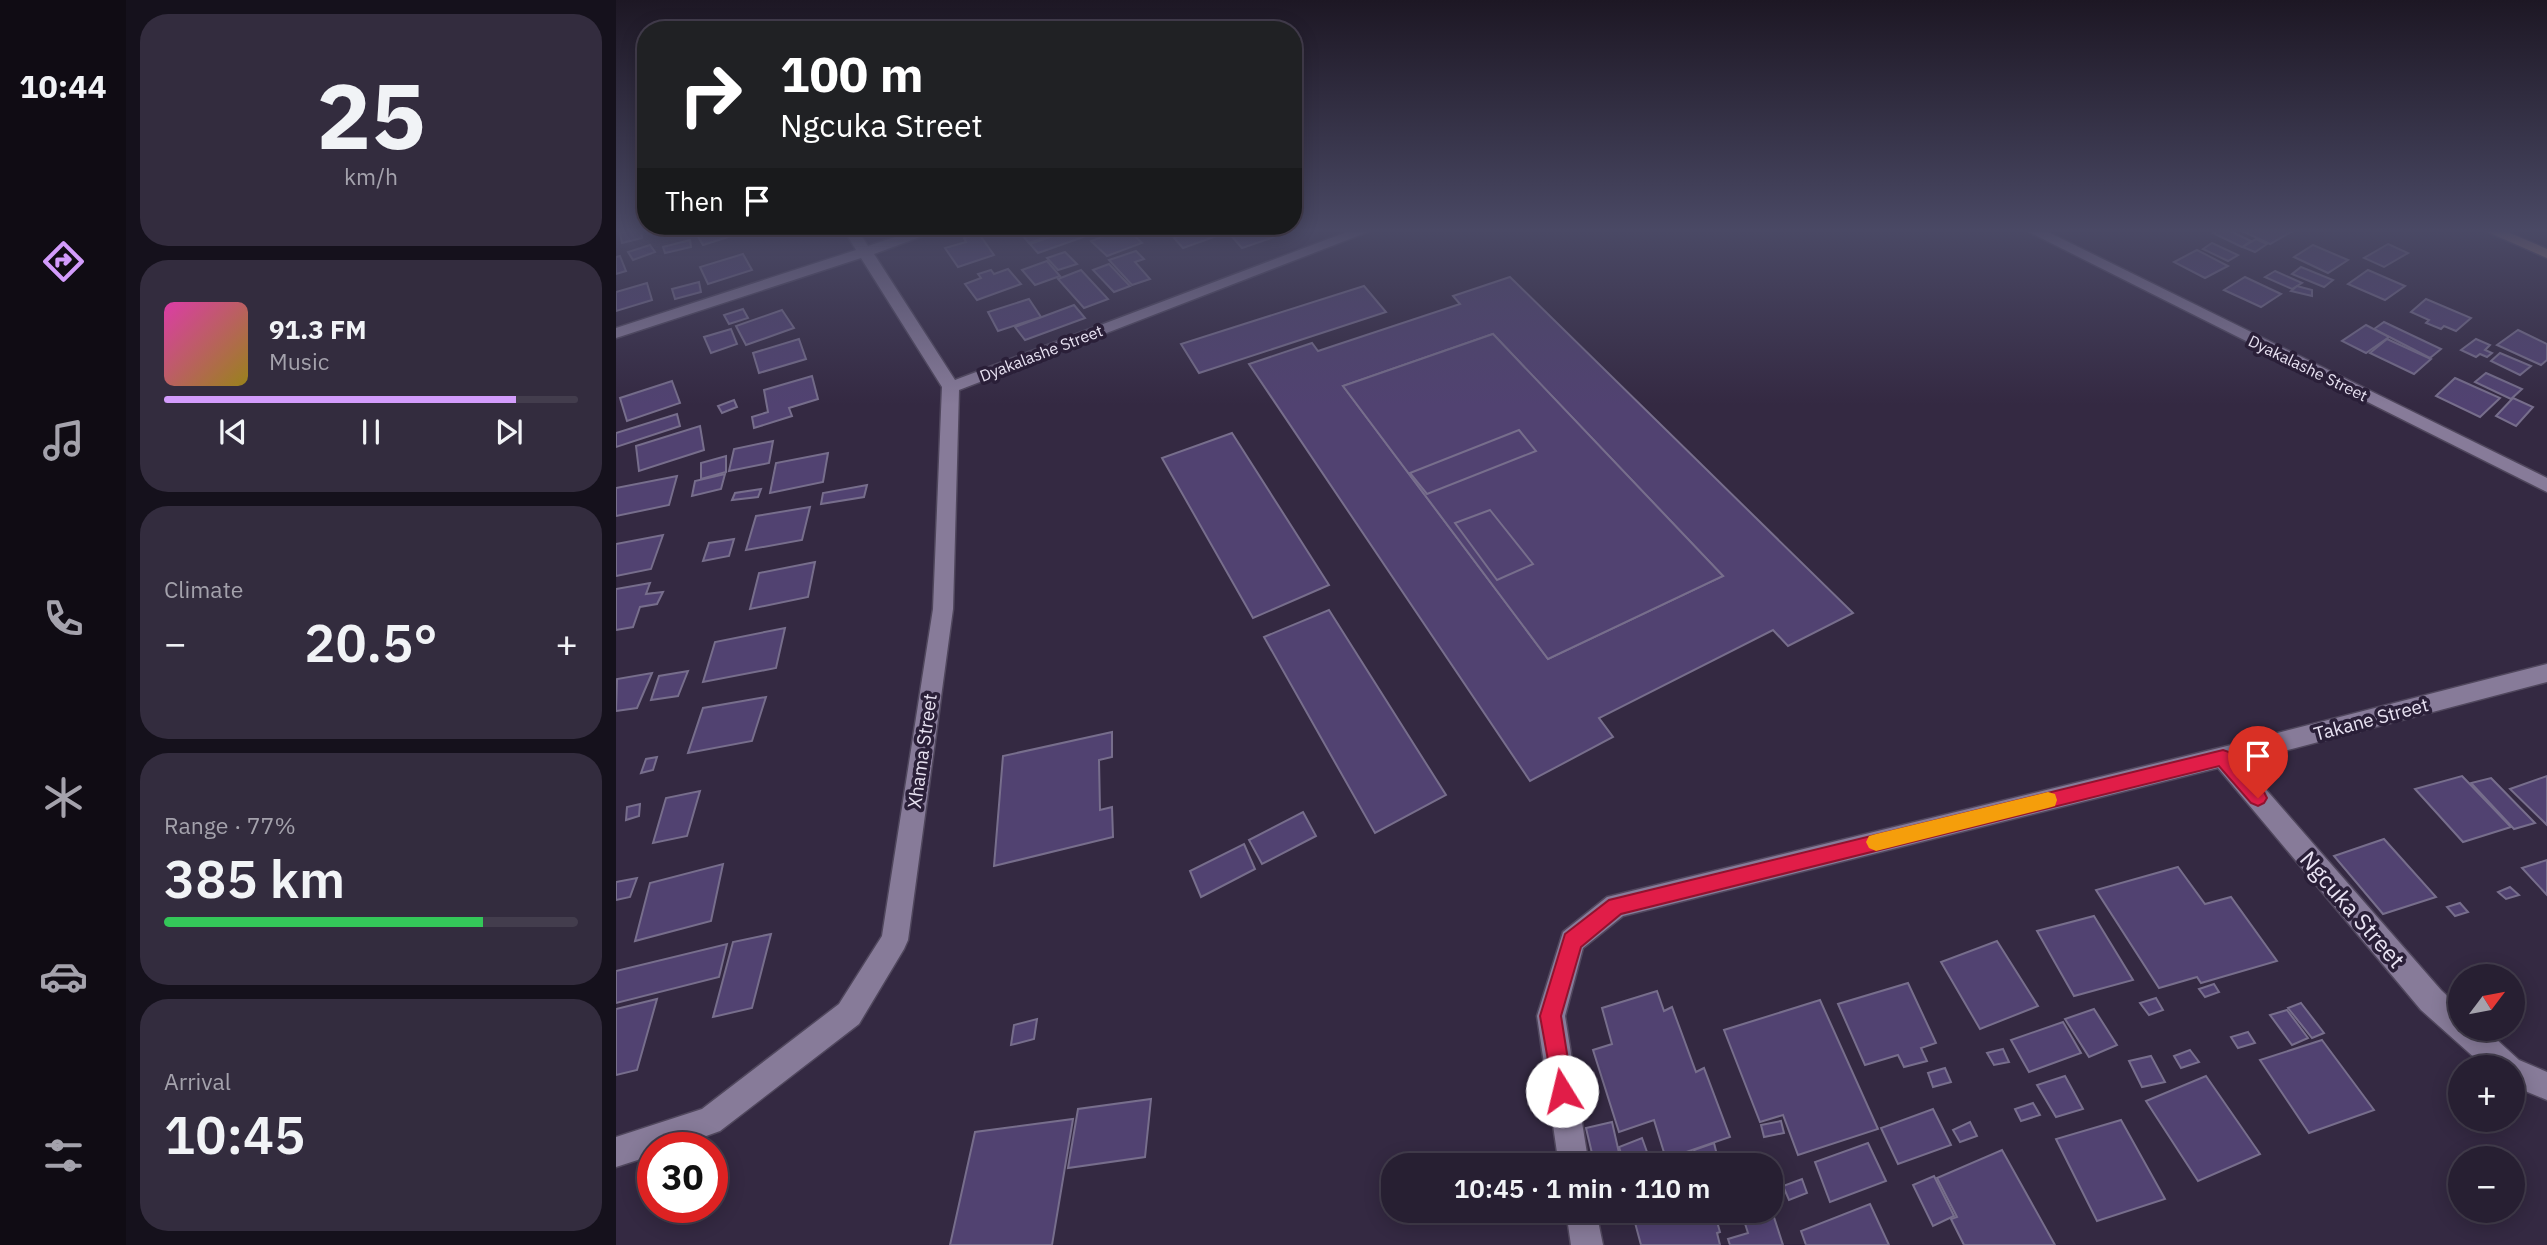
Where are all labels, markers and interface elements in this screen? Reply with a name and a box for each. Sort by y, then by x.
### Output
text: 100 m [780,42,924,105]
icon: right [665,49,756,140]
text: 25 [316,56,426,174]
text: 10:44 [19,65,107,107]
text: Ngcuka Street [780,104,983,146]
text: km/h [344,161,398,191]
icon: arrive [738,182,776,220]
text: Then [665,184,724,218]
icon: directions [39,237,88,286]
text: 91.3 FM [269,312,367,346]
street label: Dyakalashe Street [977,320,1105,386]
street label: Dyakalashe Street [2245,330,2371,406]
text: Music [269,346,329,376]
icon: previous [214,413,252,451]
icon: pause [352,413,390,451]
icon: next [490,413,528,451]
icon: music [39,416,88,465]
text: Climate [164,574,243,604]
icon: phone [39,594,88,643]
text: 20.5° [304,609,438,676]
text: − [164,618,187,667]
text: + [555,618,578,667]
street label: Xhama Street [902,692,942,810]
street label: Takane Street [2311,692,2431,746]
pin [2228,726,2288,798]
icon: arrive [2239,737,2277,775]
icon: climate [39,773,88,822]
text: Range · 77% [164,810,296,840]
street label: Ngcuka Street [2294,844,2412,974]
text: 385 km [164,845,345,912]
icon: car [39,952,88,1001]
north arrow [2448,964,2525,1041]
map controls [2448,964,2525,1223]
position arrow [1525,1054,1599,1128]
button: + [2448,1055,2525,1132]
text: Arrival [164,1066,231,1096]
text: 10:45 [164,1101,305,1168]
icon: filters [39,1131,88,1180]
speed limit sign: 30 [637,1132,728,1223]
button: − [2448,1146,2525,1223]
text: 10:45 · 1 min · 110 m [1454,1171,1710,1205]

